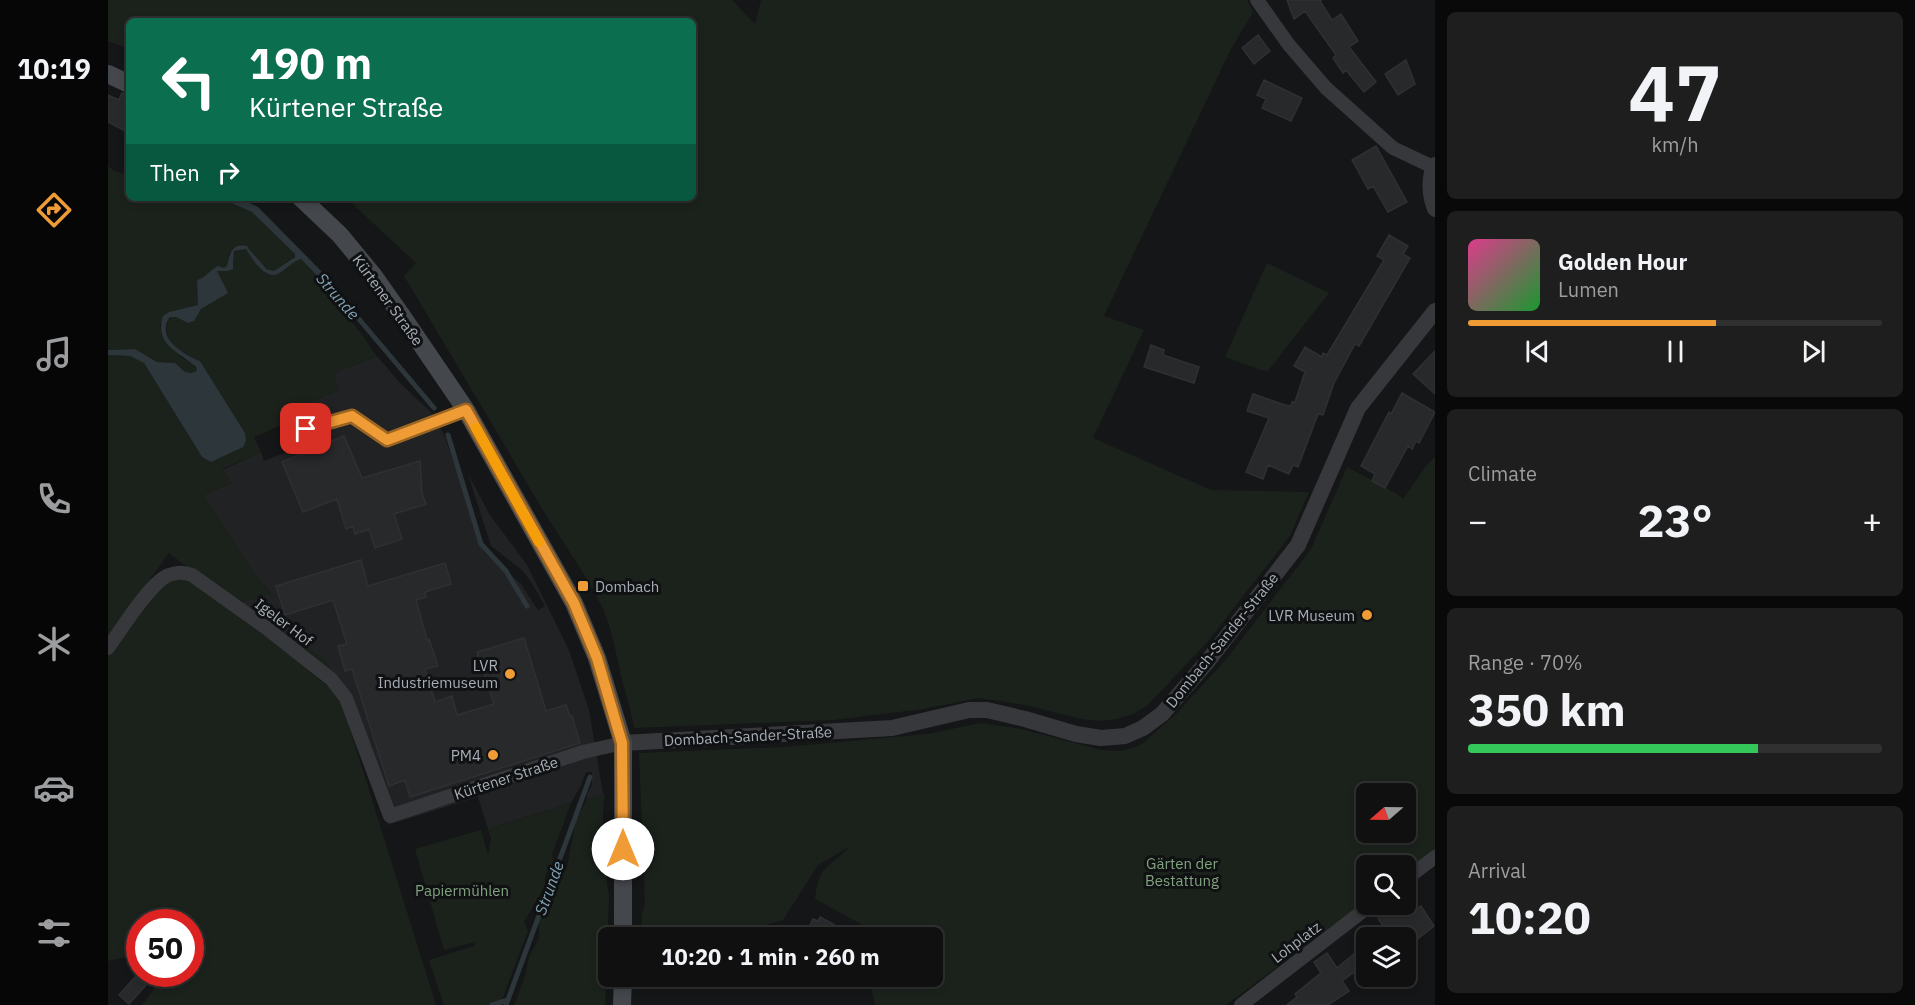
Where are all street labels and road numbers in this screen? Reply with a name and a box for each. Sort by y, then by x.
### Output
street label: Kürtener Straße [349,251,427,349]
street label: Dombach-Sander-Straße [1162,569,1282,711]
street label: Igeler Hof [251,594,317,650]
street label: Dombach-Sander-Straße [663,722,833,750]
street label: Kürtener Straße [452,752,560,804]
street label: Lohplatz [1267,917,1325,967]

